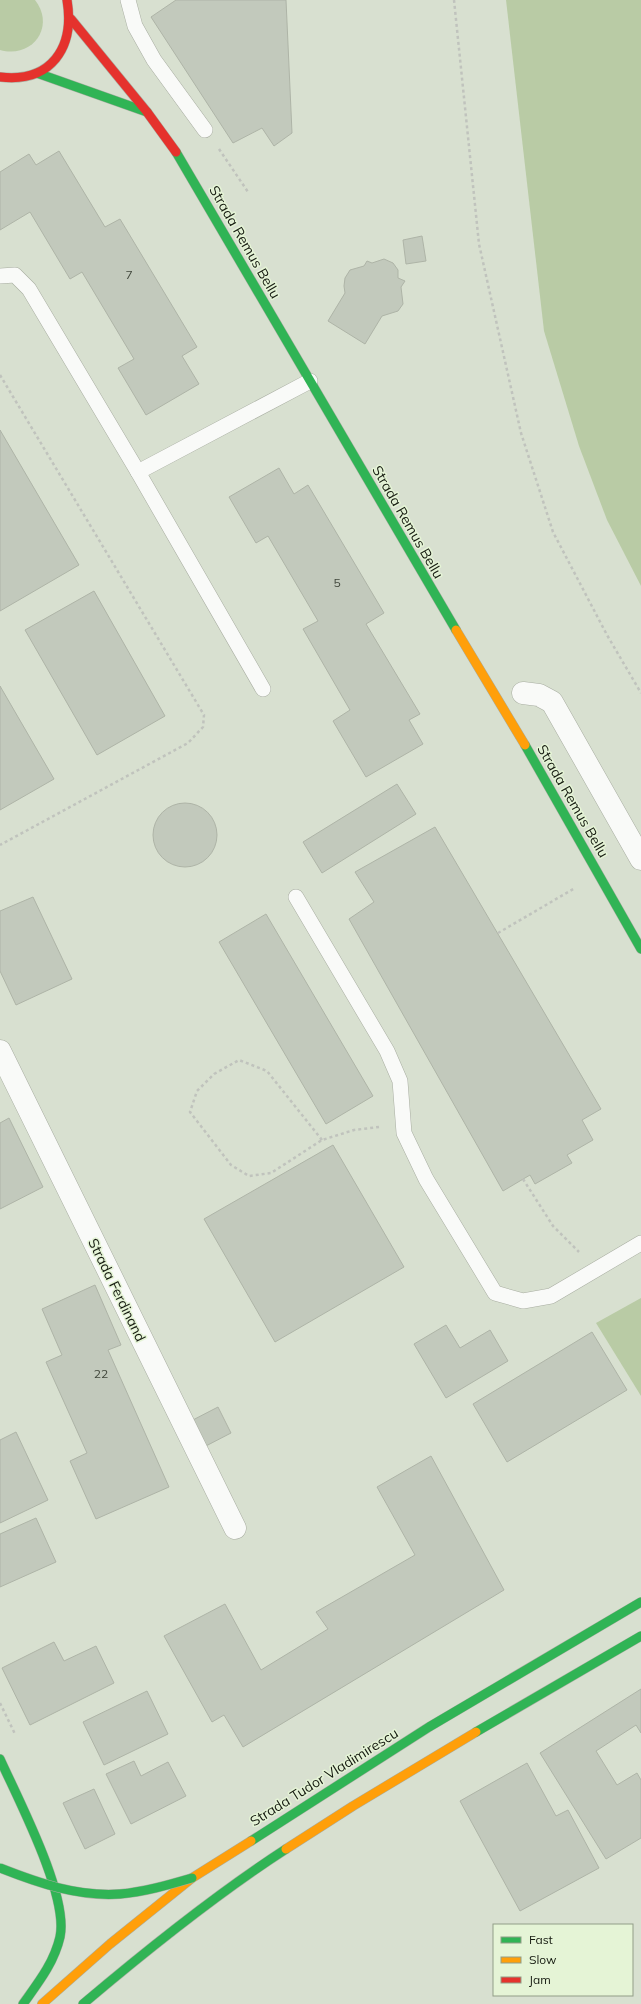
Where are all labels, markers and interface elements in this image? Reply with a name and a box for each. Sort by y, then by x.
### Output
street label: Strada Remus Bellu [205,182,285,302]
house number: 7 [125,267,133,282]
street label: Strada Remus Bellu [368,462,448,582]
house number: 5 [333,575,341,590]
street label: Strada Remus Bellu [533,741,613,861]
street label: Strada Ferdinand [84,1235,150,1345]
house number: 22 [94,1366,108,1381]
street label: Strada Tudor Vladimirescu [246,1724,402,1830]
legend [493,1924,633,1996]
text: Fast [529,1932,553,1947]
text: Slow [529,1952,557,1967]
text: Jam [529,1972,551,1987]

